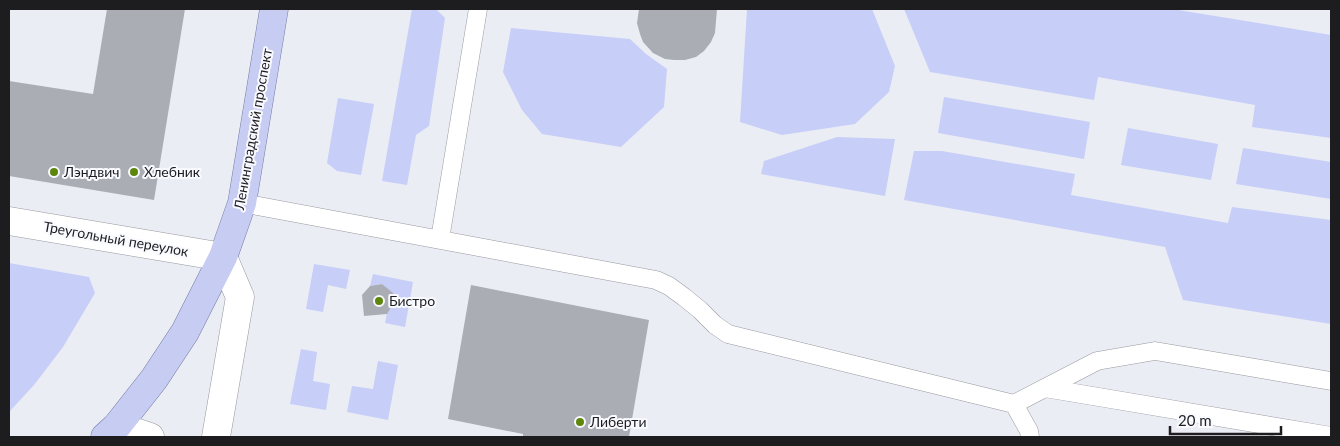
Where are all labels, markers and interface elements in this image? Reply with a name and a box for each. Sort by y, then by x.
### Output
street label: Ленинградский проспект [230,47,275,212]
place label: Лэндвич [63,163,120,180]
place label: Хлебник [144,163,201,180]
marker: Лэндвич [48,166,60,178]
marker: Хлебник [128,166,140,178]
street label: Треугольный переулок [42,217,191,260]
place label: Бистро [389,292,435,309]
marker: Бистро [373,295,385,307]
scale bar [1170,404,1281,436]
text: 20 m [1178,411,1212,429]
place label: Либерти [589,413,646,430]
marker: Либерти [574,416,586,428]

